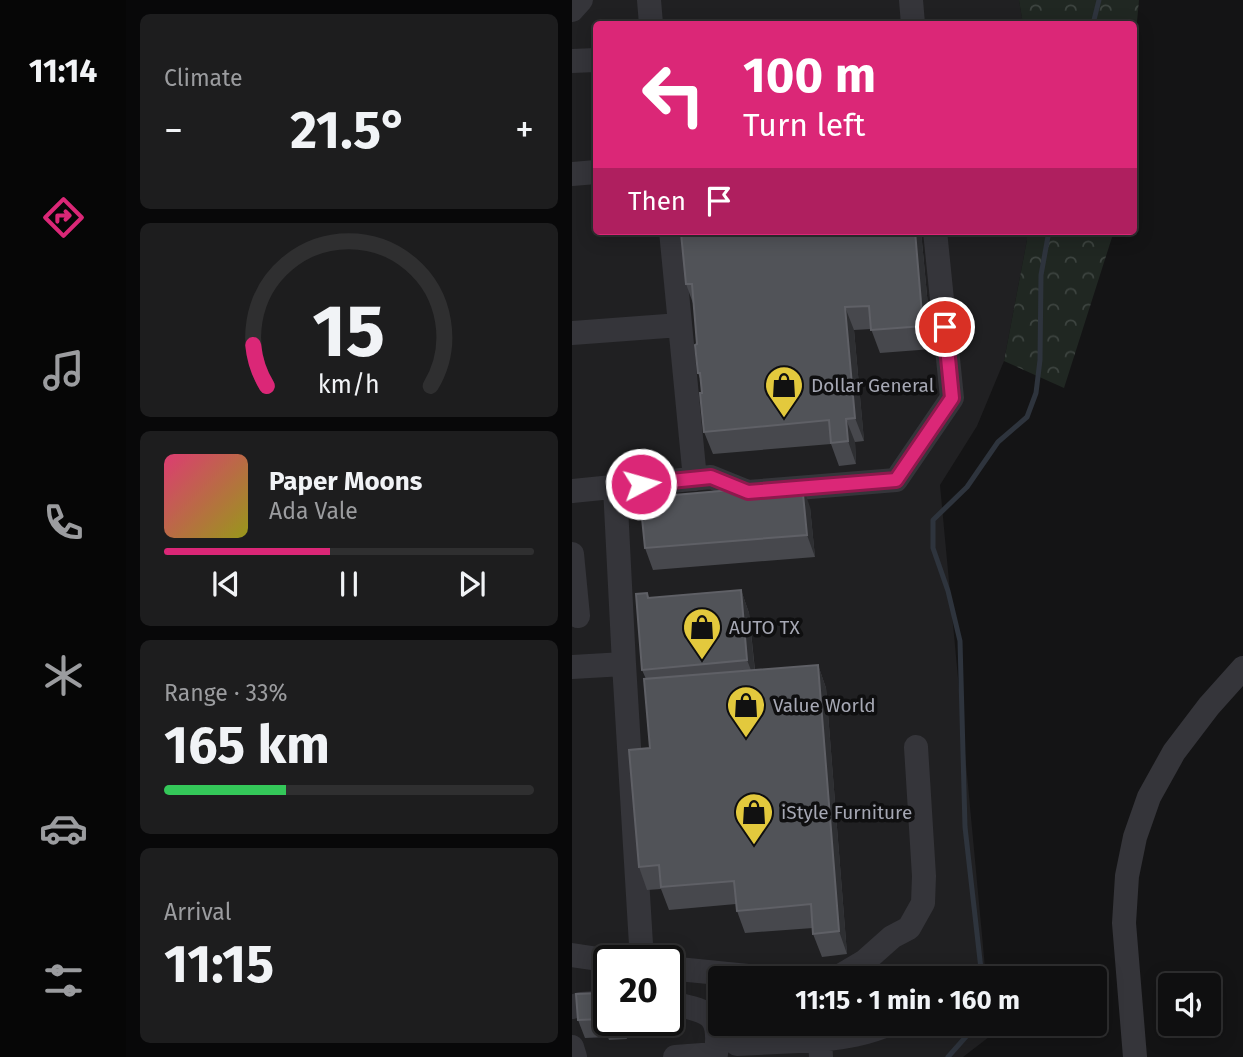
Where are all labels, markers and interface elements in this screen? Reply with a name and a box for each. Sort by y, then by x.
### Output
text: 100 m [743,46,876,105]
icon: left [628,49,719,140]
text: 11:14 [29,52,97,90]
text: Climate [164,64,243,92]
text: 21.5° [290,99,408,162]
text: Turn left [743,106,865,144]
text: − [164,107,183,153]
text: + [515,107,534,153]
icon: arrive [700,182,738,220]
text: Then [628,186,686,217]
icon: directions [39,193,88,242]
text: 15 [313,288,385,375]
pin [915,297,975,357]
icon: arrive [926,308,964,346]
icon: music [39,346,88,395]
shop icon: Dollar General [763,364,805,419]
text: km/h [318,370,380,400]
place label: Dollar General [811,374,935,397]
position arrow [604,447,678,521]
text: Paper Moons [269,466,422,497]
text: Ada Vale [269,497,358,525]
icon: phone [39,498,88,547]
icon: previous [207,565,245,603]
icon: pause [330,565,368,603]
icon: next [453,565,491,603]
shop icon: AUTO TX [681,606,723,661]
place label: AUTO TX [729,616,800,639]
icon: climate [39,651,88,700]
text: Range · 33% [164,679,287,707]
shop icon: Value World [725,684,767,739]
place label: Value World [773,694,876,717]
text: 165 km [164,714,330,777]
shop icon: iStyle Furniture [733,791,775,846]
place label: iStyle Furniture [781,801,912,824]
icon: car [39,804,88,853]
text: Arrival [164,898,231,926]
text: 11:15 [164,933,274,996]
speed limit sign: 20 [593,945,684,1036]
icon: filters [39,956,88,1005]
map controls [1158,973,1221,1036]
button: sound [1158,973,1221,1036]
text: 11:15 · 1 min · 160 m [795,985,1020,1016]

